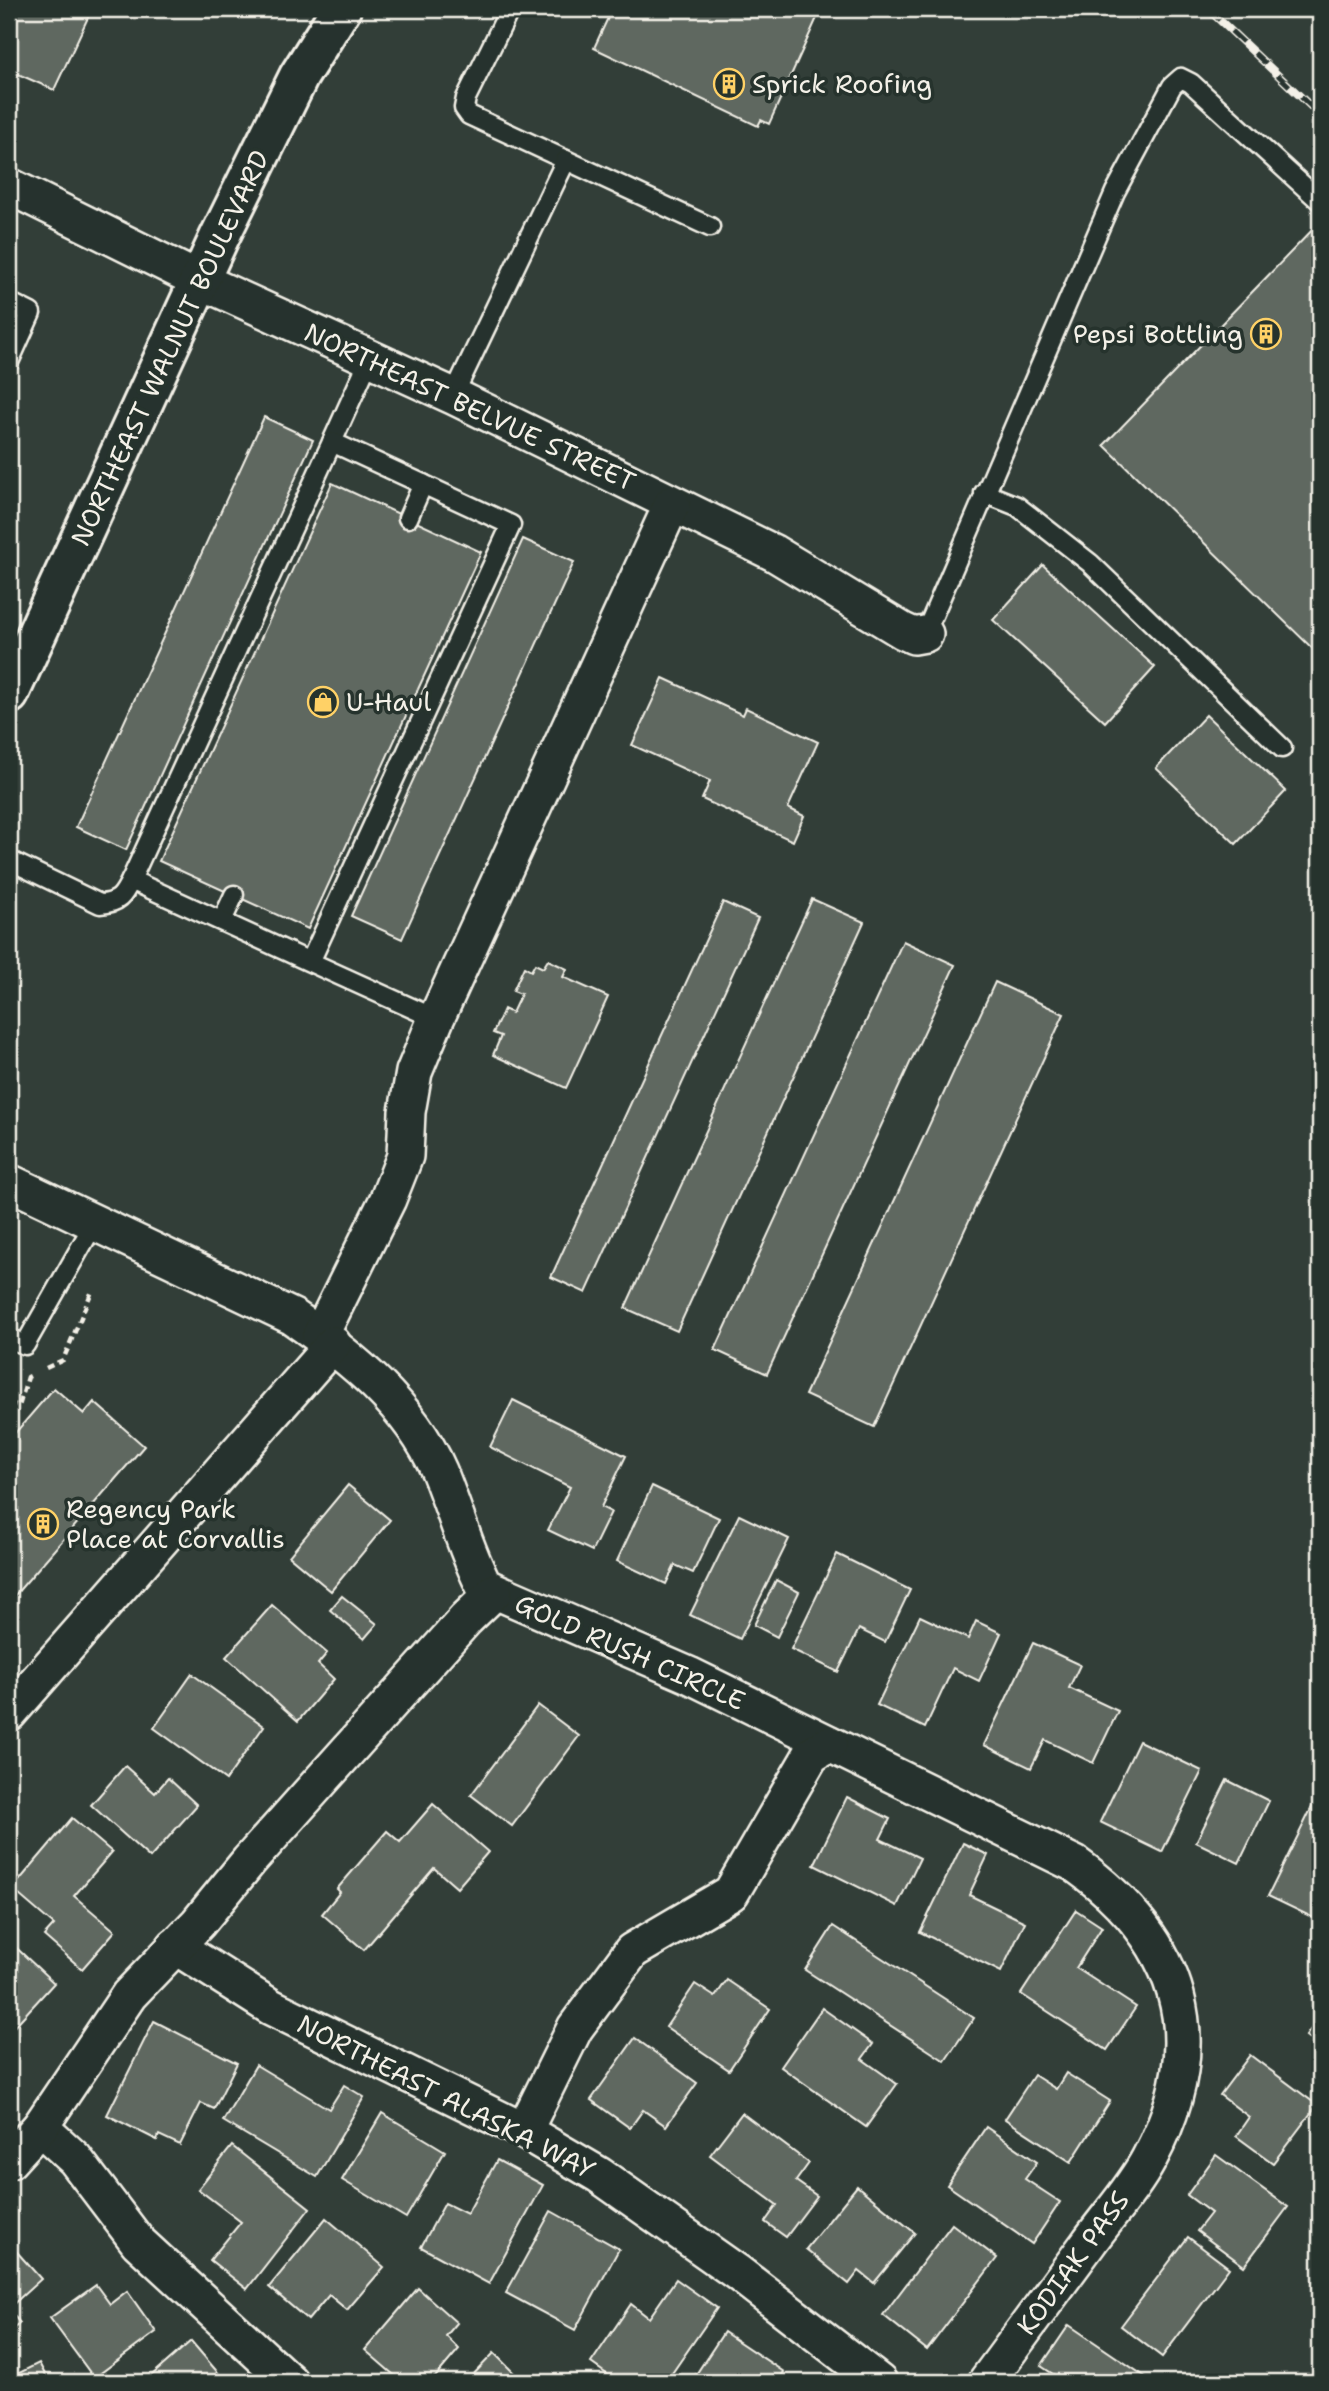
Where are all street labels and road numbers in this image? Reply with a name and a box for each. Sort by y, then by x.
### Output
street label: NORTHEAST WALNUT BOULEVARD [62,144,277,551]
street label: NORTHEAST BELVUE STREET [299,314,641,499]
street label: GOLD RUSH CIRCLE [510,1585,751,1718]
street label: NORTHEAST ALASKA WAY [291,2006,601,2187]
street label: KODIAK PASS [1008,2184,1137,2342]

